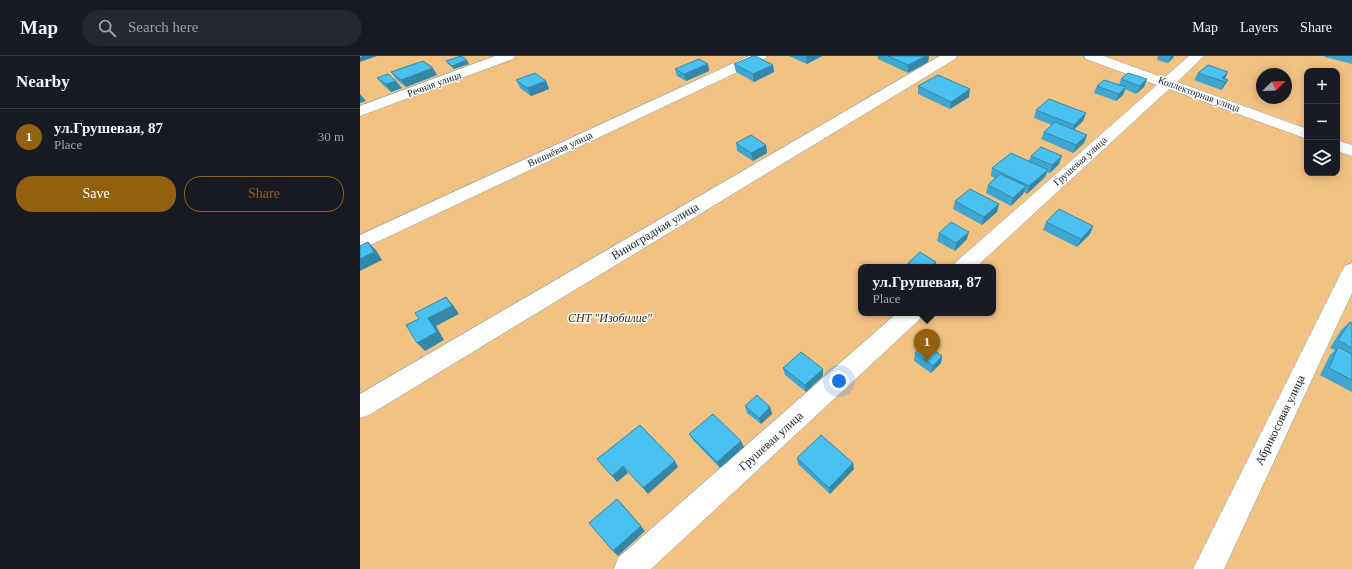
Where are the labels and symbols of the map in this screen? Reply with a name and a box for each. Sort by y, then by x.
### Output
north arrow [1256,68,1292,104]
street label: Речная улица [406,69,463,99]
street label: Коллекторная улица [1157,74,1242,114]
street label: Вишнёвая улица [526,129,595,169]
street label: Грушевая улица [1051,134,1109,188]
street label: Виноградная улица [609,199,702,263]
park label: СНТ "Изобилие" [568,311,653,325]
pin: 1 [914,329,940,362]
your location [829,371,849,391]
street label: Абрикосовая улица [1252,372,1308,467]
street label: Грушевая улица [736,408,806,473]

